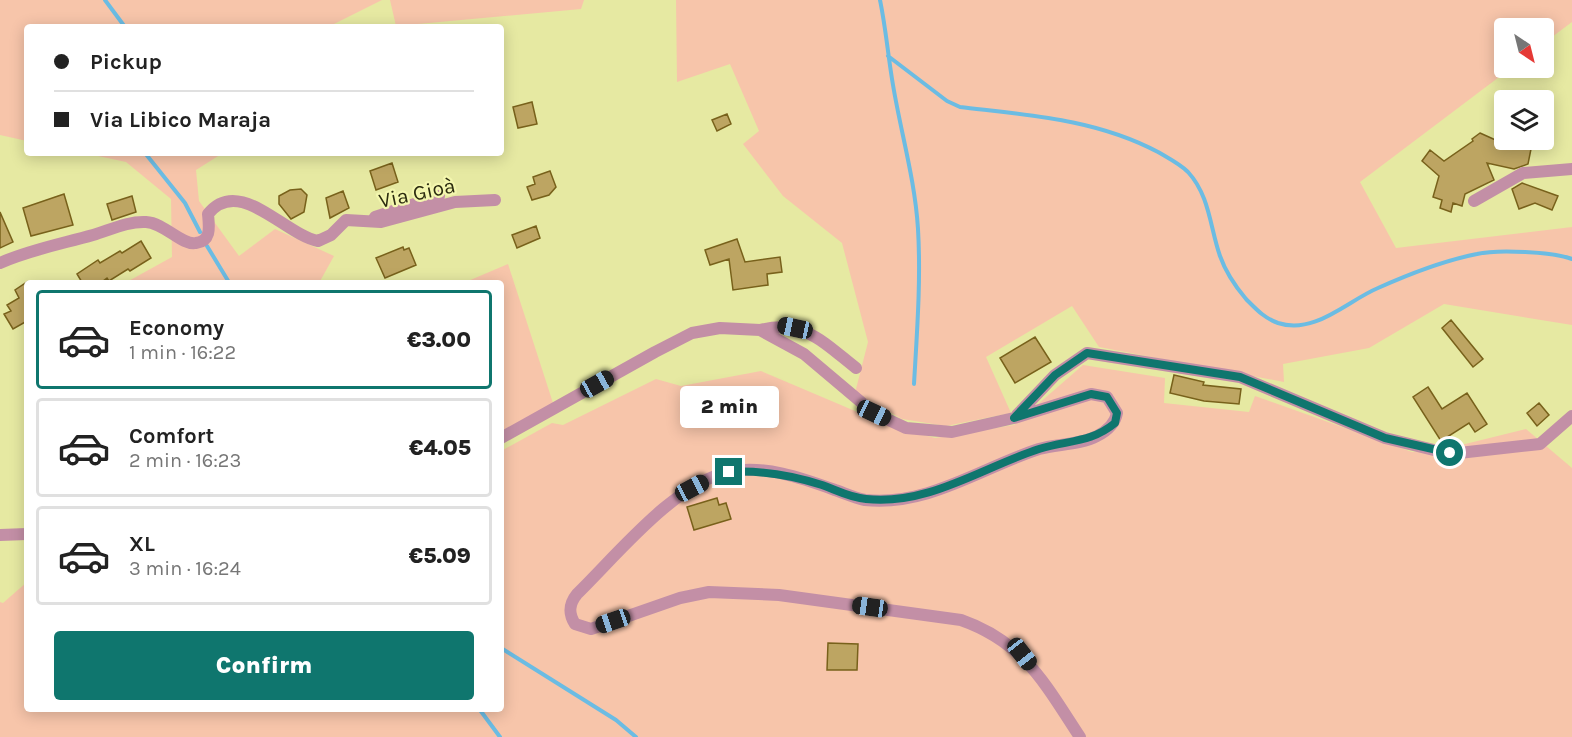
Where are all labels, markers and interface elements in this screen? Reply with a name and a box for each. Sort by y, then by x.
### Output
north arrow [1494,18,1554,78]
map controls [1494,18,1554,150]
text: Pickup [90,49,162,75]
button: layers [1494,90,1554,150]
text: Via Libico Maraja [90,107,271,133]
street label: Via Gioà [377,173,457,213]
icon: car [57,313,111,367]
text: Economy [129,315,224,341]
car [776,315,814,341]
text: €3.00 [407,327,471,353]
text: 1 min · 16:22 [129,341,236,364]
car [577,367,617,401]
callout: 2 min [680,385,778,427]
text: 2 min [701,395,758,418]
car [854,397,894,429]
icon: car [57,421,111,475]
text: Comfort [129,423,214,449]
text: €4.05 [409,435,471,461]
route start [1436,439,1463,466]
text: 2 min · 16:23 [129,449,241,472]
route end [715,458,742,485]
car [672,472,712,504]
icon: car [57,529,111,583]
text: XL [129,531,155,557]
text: €5.09 [409,543,471,569]
text: 3 min · 16:24 [129,557,241,580]
car [851,596,889,618]
car [593,607,633,635]
button: Confirm [54,631,474,700]
car [1004,634,1040,674]

